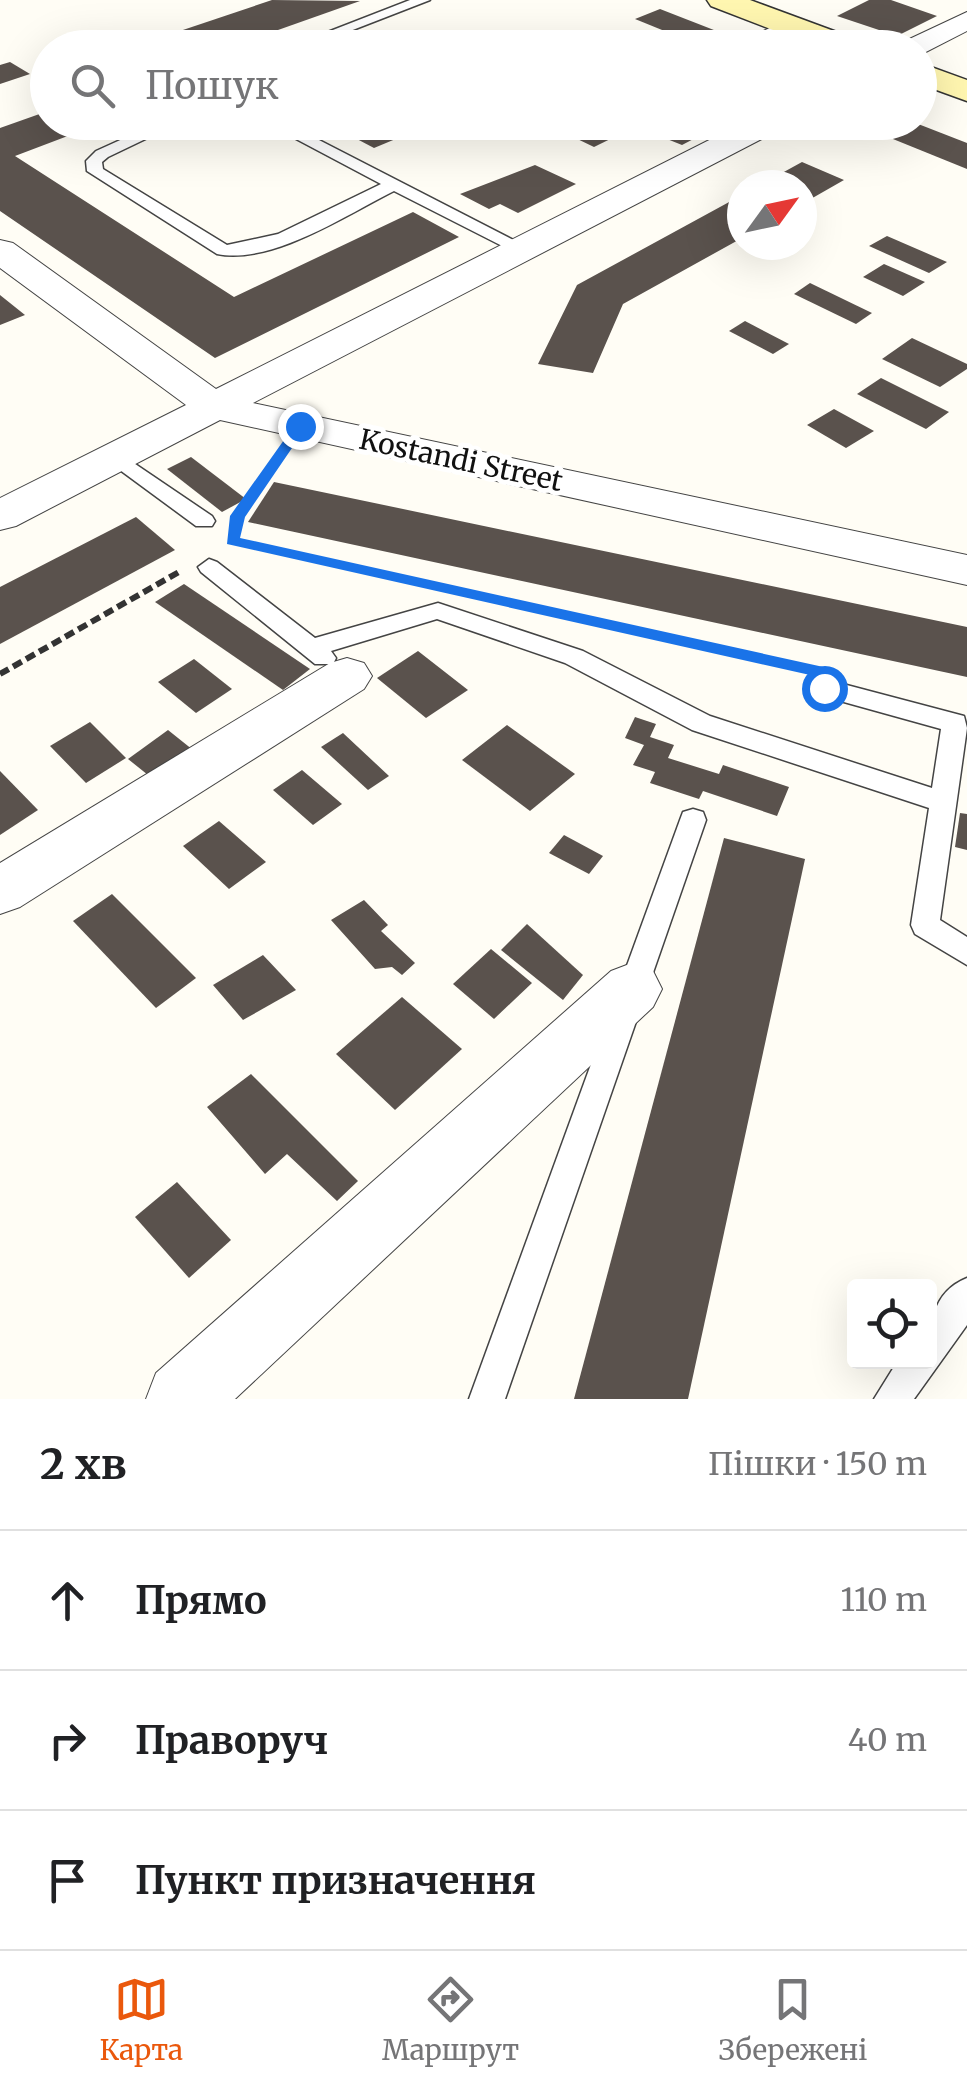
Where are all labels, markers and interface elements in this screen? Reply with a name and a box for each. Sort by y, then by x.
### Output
search box [30,30,937,140]
icon: search [65,58,120,113]
text: Пошук [145,62,279,109]
north arrow [727,170,817,260]
route end [278,404,324,450]
street label: Kostandi Street [356,421,566,499]
route start [802,666,848,712]
map controls [847,1279,937,1369]
button: locate [847,1279,937,1369]
text: 2 хв [40,1438,127,1490]
text: Пішки · 150 m [708,1444,927,1484]
icon: ahead [40,1573,95,1628]
text: Прямо [135,1577,267,1624]
text: 110 m [840,1580,927,1620]
icon: right [40,1713,95,1768]
text: Праворуч [135,1717,328,1764]
text: 40 m [848,1720,927,1760]
icon: arrive [40,1853,95,1908]
text: Пункт призначення [135,1857,536,1904]
tab: Карта [100,1972,183,2068]
tab: Маршрут [382,1972,519,2068]
tab: Збережені [718,1972,867,2068]

